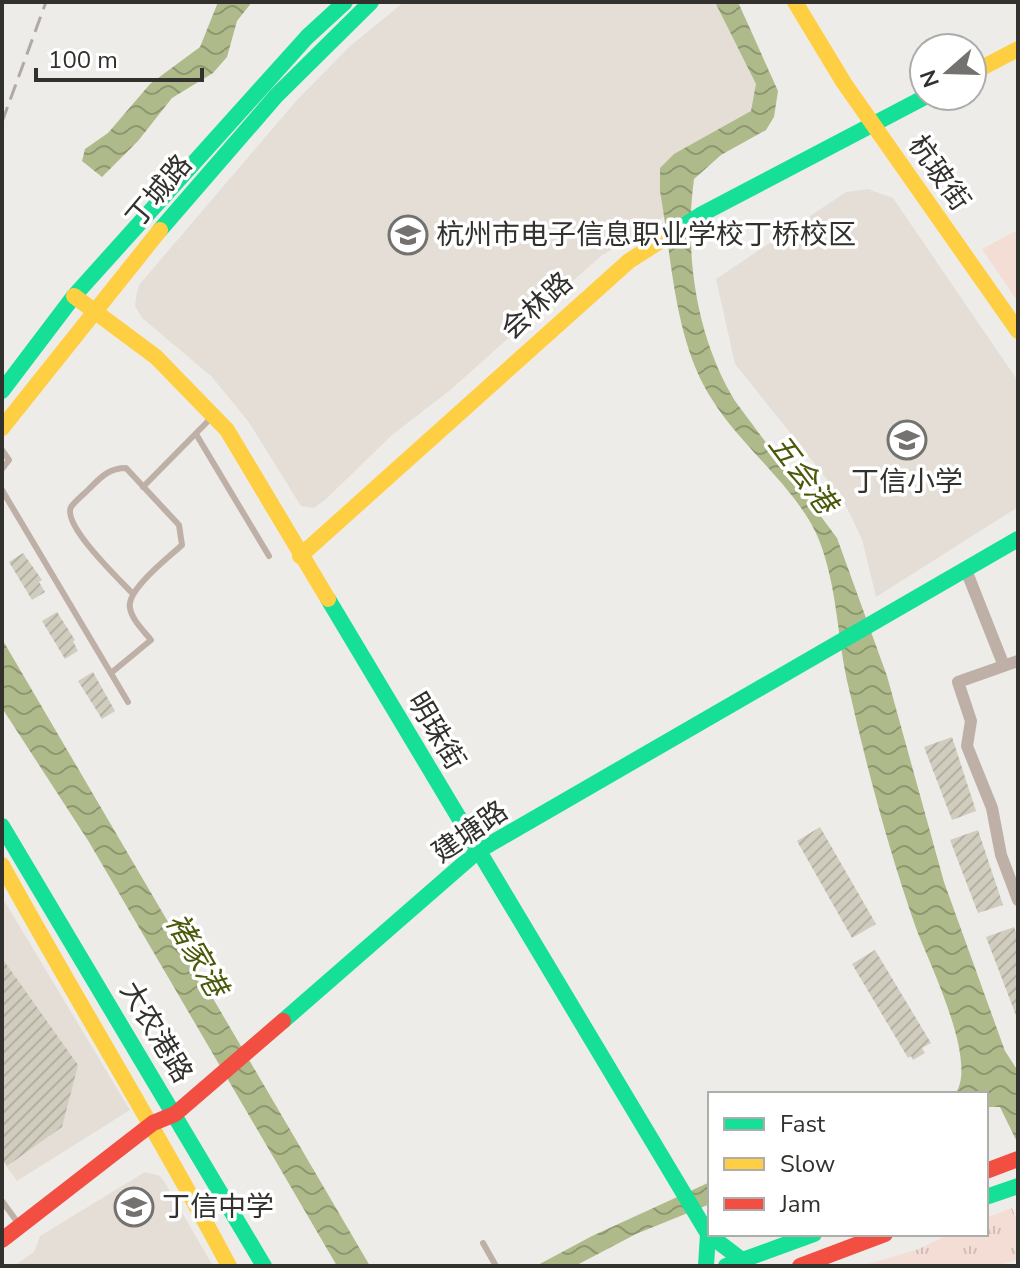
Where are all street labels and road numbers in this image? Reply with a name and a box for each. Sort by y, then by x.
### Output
street label: 杭玻街 [899,128,979,218]
street label: 丁城路 [117,147,201,235]
street label: 会林路 [493,264,581,348]
street label: 明珠街 [398,685,474,777]
street label: 建塘路 [425,792,515,872]
street label: 大农港路 [111,974,201,1090]

